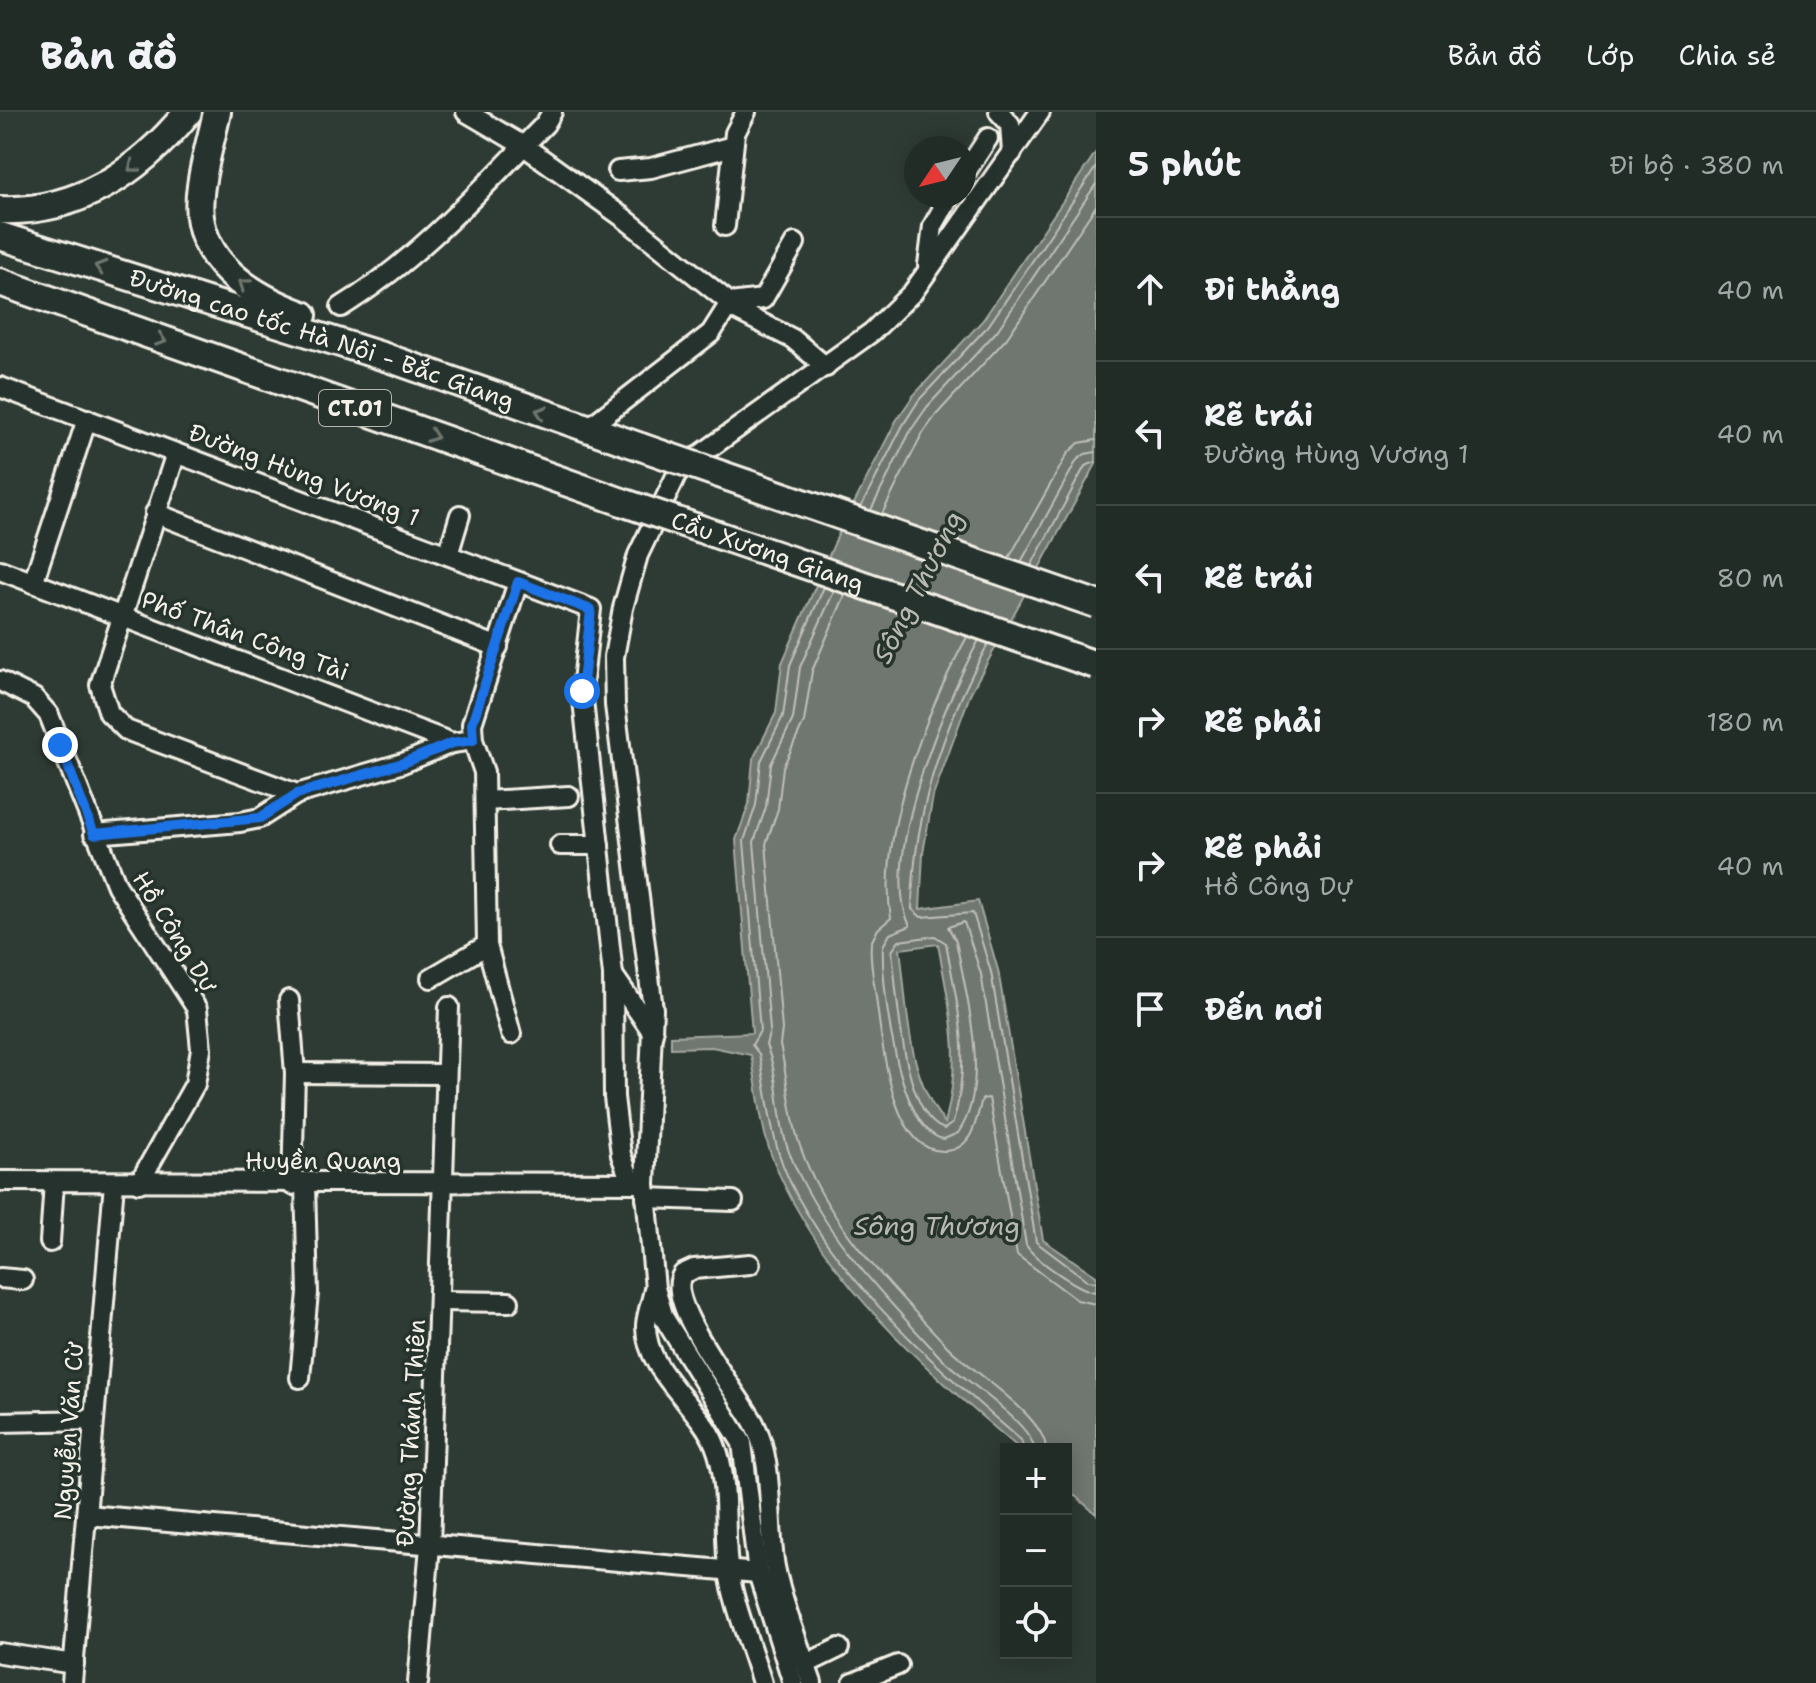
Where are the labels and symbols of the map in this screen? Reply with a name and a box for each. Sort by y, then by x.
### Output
north arrow [904,136,976,208]
one-way arrow [127,158,142,172]
one-way arrow [93,261,107,277]
street label: Đường cao tốc Hà Nội - Bắc Giang [125,262,519,417]
one-way arrow [238,279,253,294]
one-way arrow [153,331,167,347]
road number: CT.01 [319,390,391,426]
one-way arrow [534,405,548,421]
street label: Đường Hùng Vương 1 [184,416,424,534]
one-way arrow [425,426,439,442]
street label: Cầu Xương Giang [667,504,868,600]
water label: Sông Thương [864,505,971,669]
street label: Phố Thân Công Tài [137,584,353,688]
route start [564,673,600,709]
route end [42,727,78,763]
street label: Hồ Công Dự [125,865,225,999]
street label: Huyền Quang [245,1145,401,1177]
water label: Sông Thương [854,1208,1020,1243]
street label: Đường Thánh Thiên [389,1318,433,1548]
street label: Nguyễn Văn Cừ [47,1340,91,1521]

